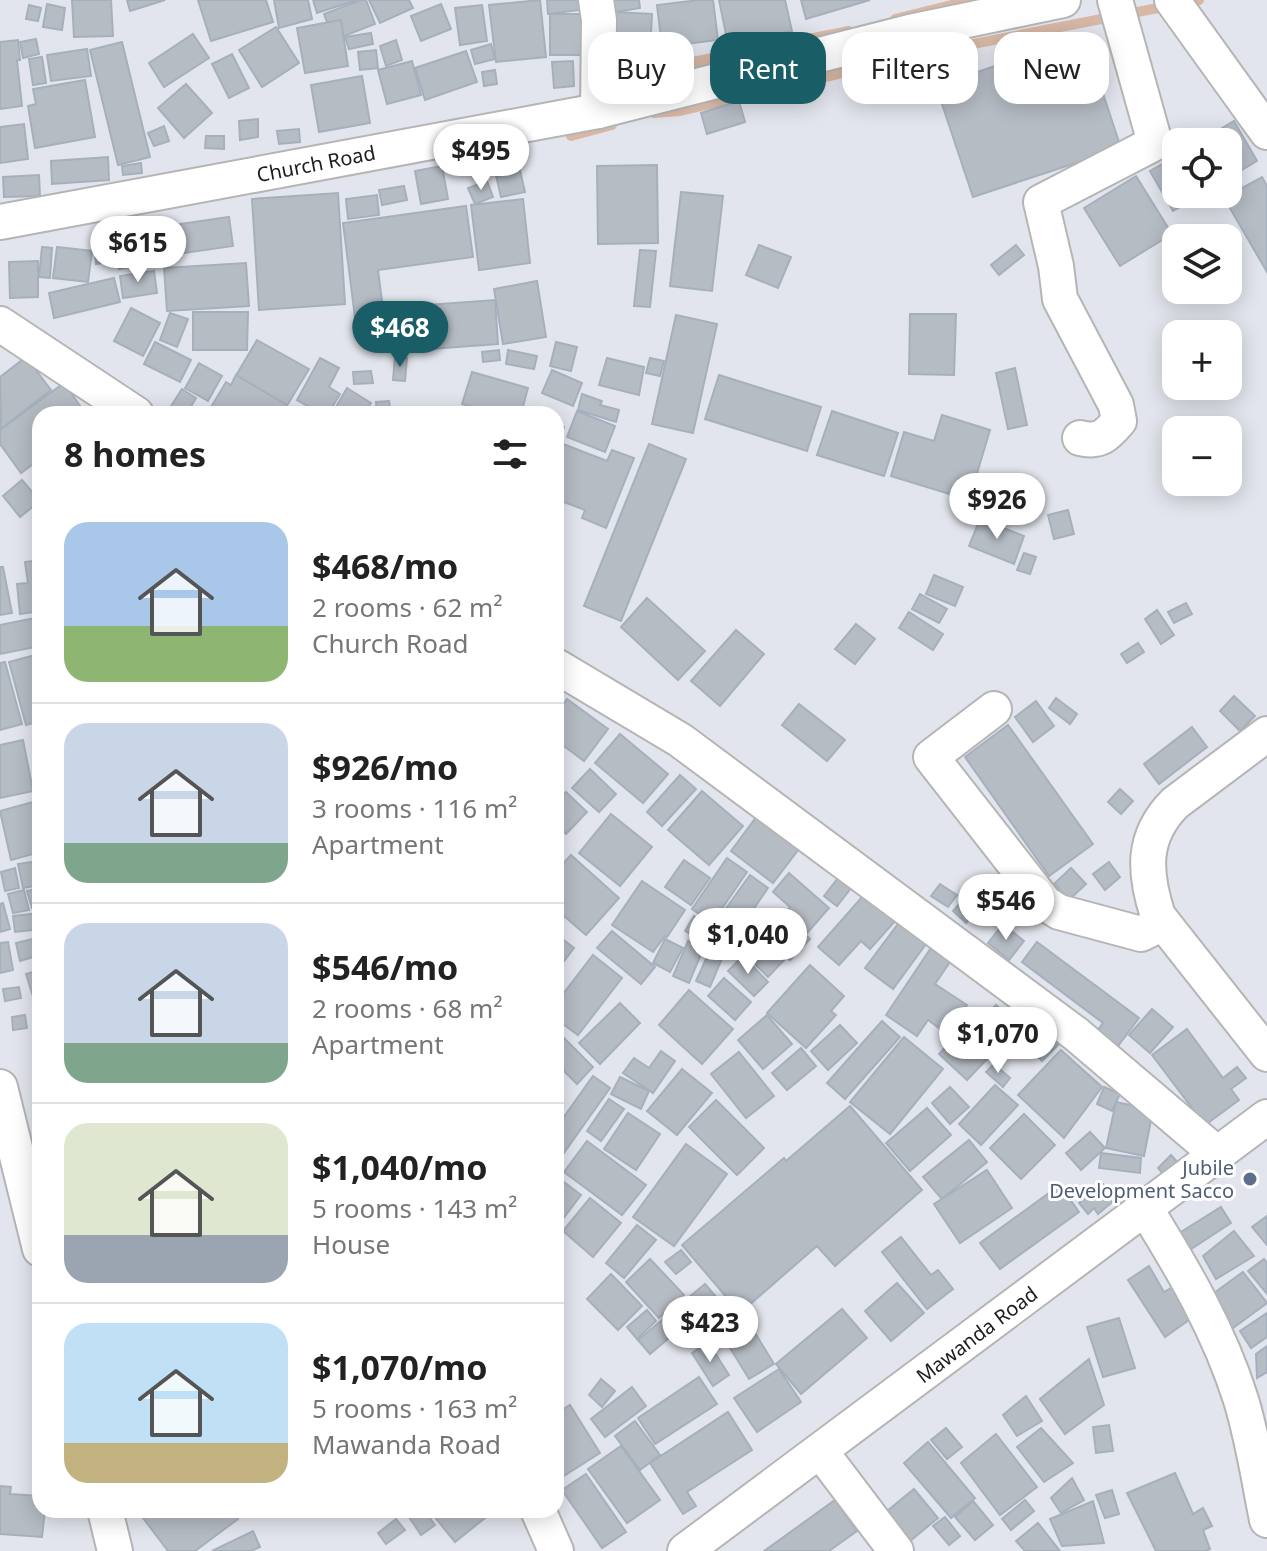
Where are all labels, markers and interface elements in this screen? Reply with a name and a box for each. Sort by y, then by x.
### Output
chip: Buy [588,32,694,104]
chip: Rent [710,32,826,104]
chip: Filters [842,32,978,104]
chip: New [994,32,1109,104]
pin: $495 [434,124,528,192]
map controls [1162,128,1242,496]
button: locate [1162,128,1242,208]
text: $495 [451,132,511,168]
street label: Church Road [254,139,378,188]
pin: $615 [91,216,185,284]
text: $615 [108,224,168,260]
button: layers [1162,224,1242,304]
pin: $468 [353,301,447,369]
text: $468 [370,309,430,345]
button: + [1162,320,1242,400]
button: − [1162,416,1242,496]
text: 8 homes [64,431,206,477]
icon: filters [488,432,532,476]
pin: $926 [950,473,1044,541]
text: $926 [967,481,1027,517]
text: $468/mo [312,543,458,589]
icon: home [128,554,224,650]
text: 2 rooms · 62 m² [312,589,502,625]
text: Church Road [312,625,469,661]
text: $926/mo [312,744,458,790]
icon: home [128,755,224,851]
text: 3 rooms · 116 m² [312,790,517,826]
text: Apartment [312,826,444,862]
pin: $546 [959,874,1053,942]
text: $546 [976,882,1036,918]
pin: $1,040 [683,908,813,976]
text: $1,040 [707,916,789,952]
text: $546/mo [312,944,458,990]
icon: home [128,955,224,1051]
text: 2 rooms · 68 m² [312,990,502,1026]
pin: $1,070 [933,1007,1063,1075]
text: $1,070 [957,1015,1039,1051]
text: Apartment [312,1026,444,1062]
text: $1,040/mo [312,1144,487,1190]
place label: Jubile Development Sacco [1049,1154,1234,1204]
icon: home [128,1155,224,1251]
marker: Jubile Development Sacco [1241,1170,1259,1188]
text: 5 rooms · 143 m² [312,1190,517,1226]
text: House [312,1226,390,1262]
street label: Mawanda Road [910,1280,1043,1389]
pin: $423 [663,1296,757,1364]
text: $423 [680,1304,740,1340]
text: $1,070/mo [312,1344,487,1390]
icon: home [128,1355,224,1451]
text: 5 rooms · 163 m² [312,1390,517,1426]
text: Mawanda Road [312,1426,501,1462]

